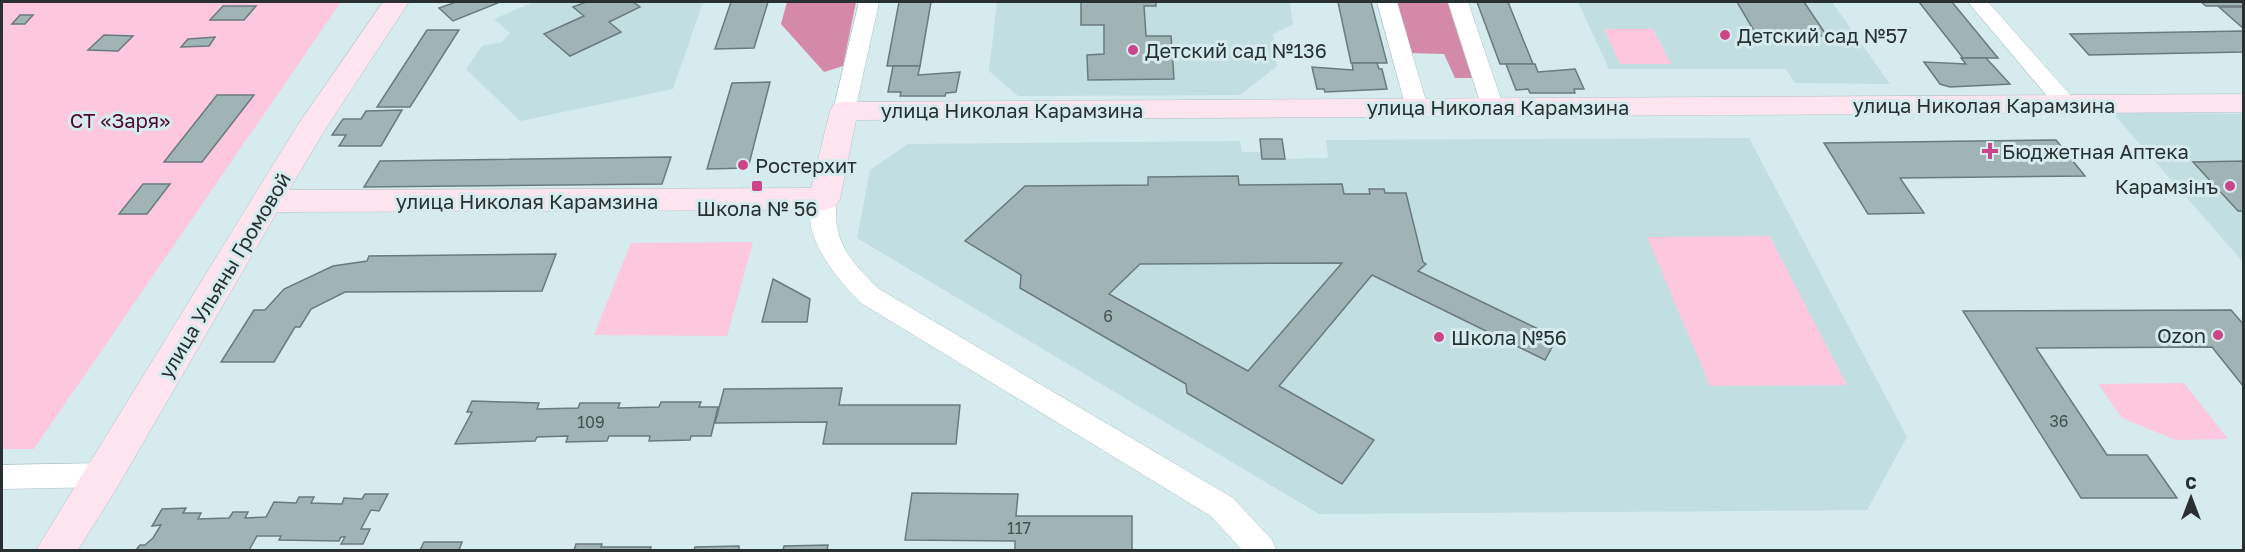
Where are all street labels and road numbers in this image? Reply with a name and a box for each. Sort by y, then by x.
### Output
street label: улица Николая Карамзина [1853,93,2115,117]
street label: улица Николая Карамзина [1367,95,1629,119]
street label: улица Николая Карамзина [881,98,1143,122]
street label: улица Ульяны Громовой [153,168,295,382]
street label: улица Николая Карамзина [396,189,658,213]

